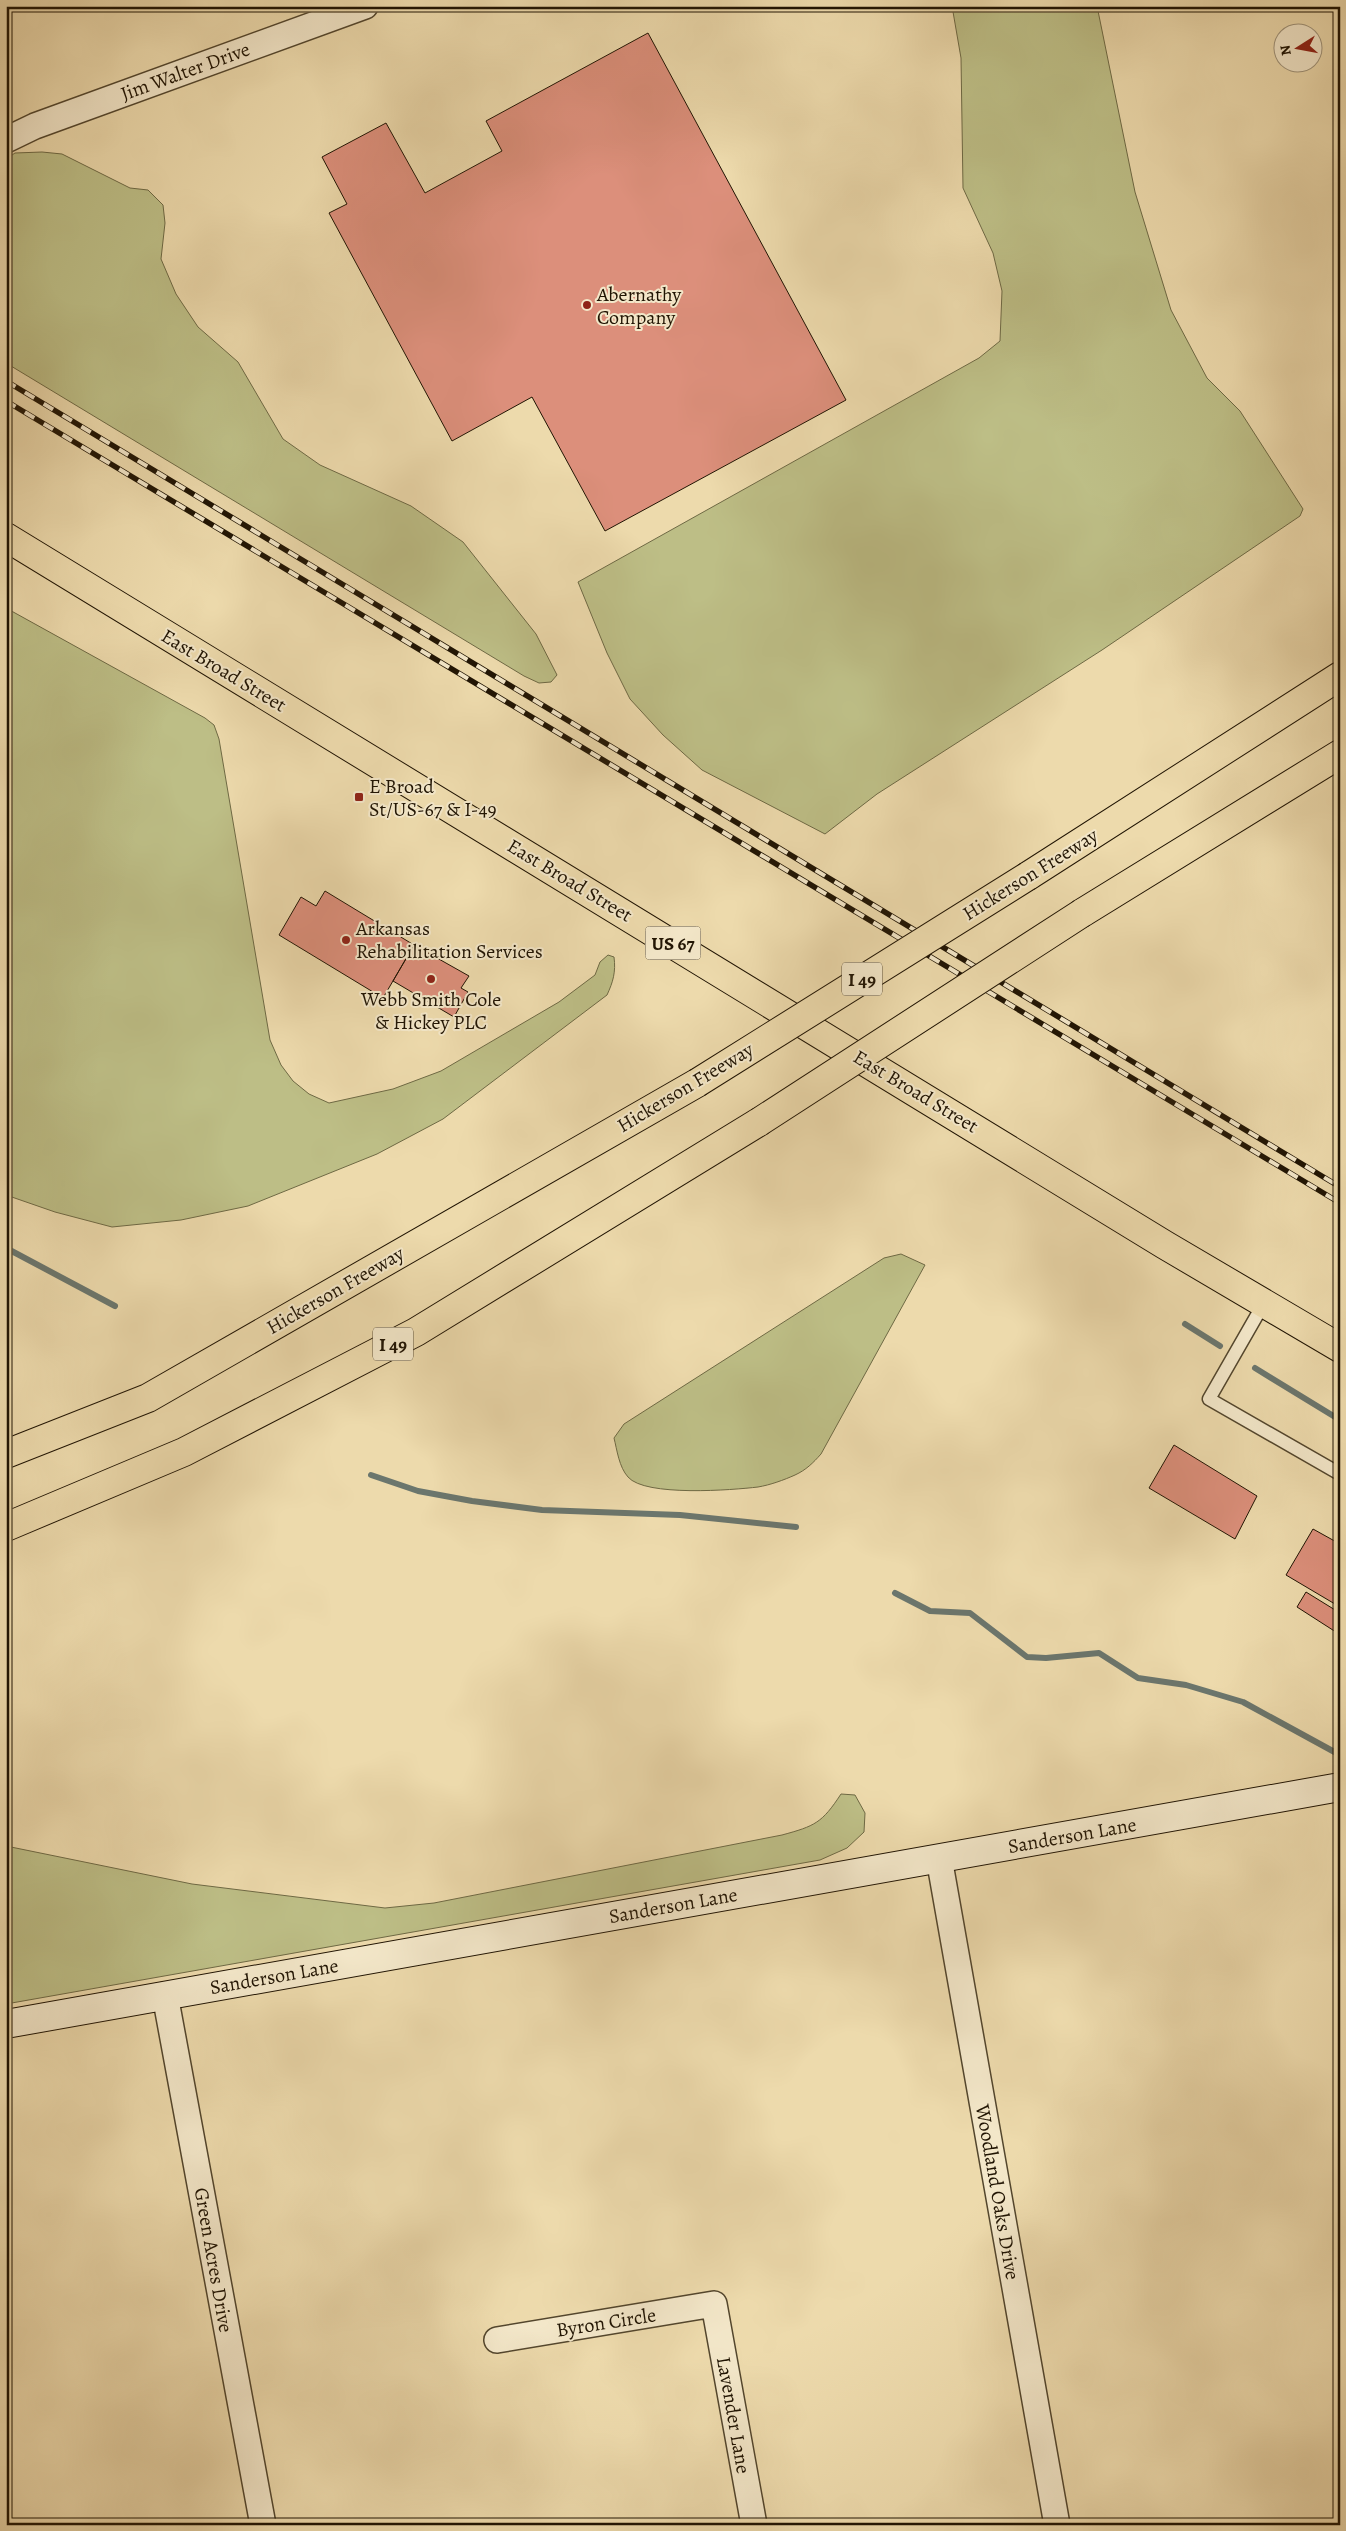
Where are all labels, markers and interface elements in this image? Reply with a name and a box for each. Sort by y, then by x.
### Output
north arrow [1274,22,1324,72]
street label: Jim Walter Drive [117,36,254,107]
text: N [1275,44,1296,57]
place label: Abernathy Company [596,281,682,331]
marker: Abernathy Company [581,299,593,311]
street label: East Broad Street [156,622,292,719]
place label: E Broad St/US-67 & I-49 [369,773,497,823]
marker: E Broad St/US-67 & I-49 [353,791,365,803]
street label: Hickerson Freeway [957,821,1104,927]
street label: East Broad Street [502,832,638,929]
place label: Arkansas Rehabilitation Services [355,915,543,965]
road number: US 67 [646,926,700,960]
marker: Arkansas Rehabilitation Services [340,934,352,946]
road number: I 49 [842,962,882,996]
marker: Webb Smith Cole & Hickey PLC [425,973,437,985]
place label: Webb Smith Cole & Hickey PLC [360,986,501,1036]
street label: Hickerson Freeway [612,1035,760,1139]
street label: East Broad Street [848,1043,984,1140]
street label: Hickerson Freeway [261,1239,410,1341]
road number: I 49 [373,1328,413,1360]
street label: Sanderson Lane [1006,1811,1139,1860]
street label: Sanderson Lane [607,1881,740,1930]
street label: Sanderson Lane [208,1952,341,2001]
street label: Woodland Oaks Drive [969,2101,1026,2282]
street label: Green Acres Drive [187,2186,240,2335]
street label: Byron Circle [554,2301,658,2344]
street label: Lavender Lane [710,2355,757,2476]

